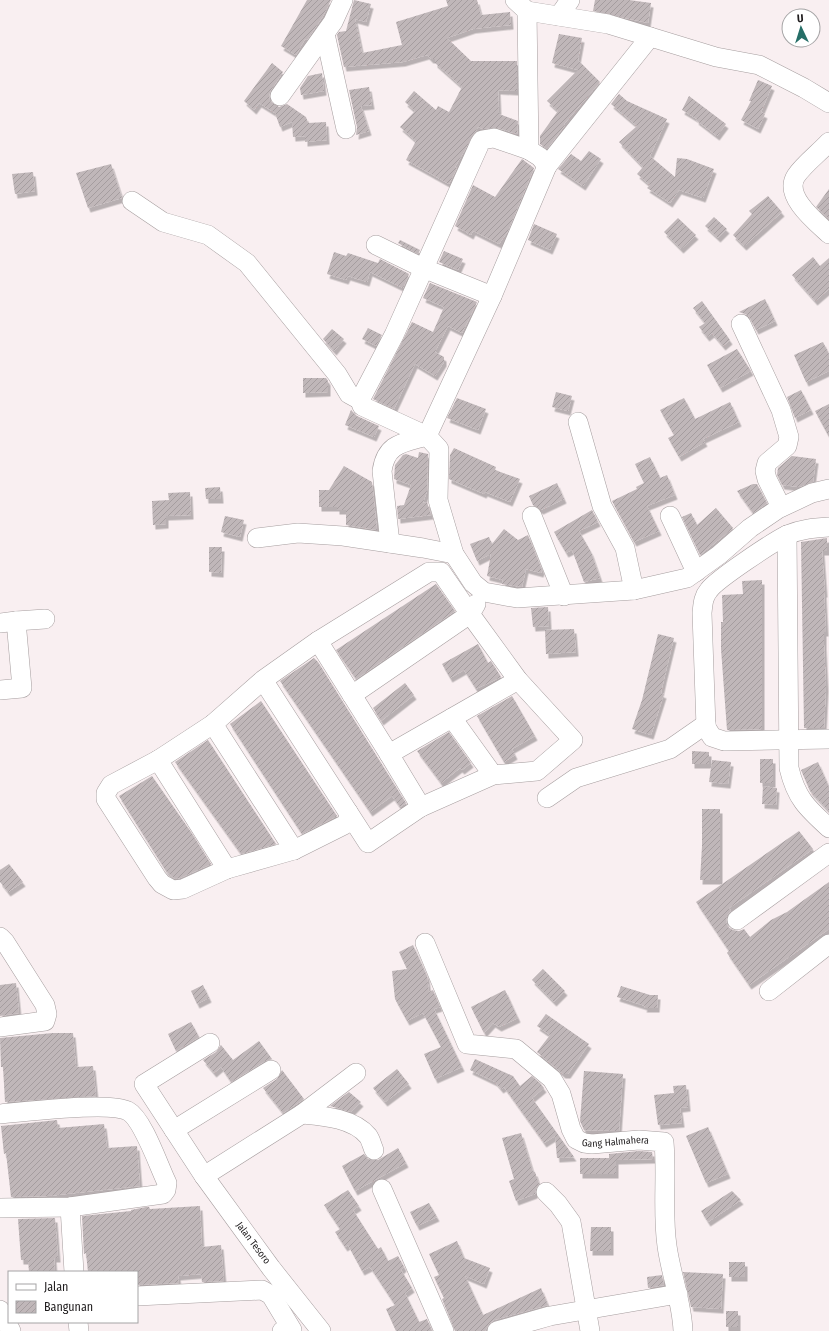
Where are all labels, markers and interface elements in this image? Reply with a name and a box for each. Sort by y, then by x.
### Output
north arrow [781,8,821,48]
text: U [797,12,804,25]
street label: Gang Halmahera [581,1134,650,1150]
street label: Jalan Tesoro [233,1220,273,1266]
legend [8,1271,138,1323]
text: Jalan [44,1280,68,1294]
text: Bangunan [44,1300,93,1314]

